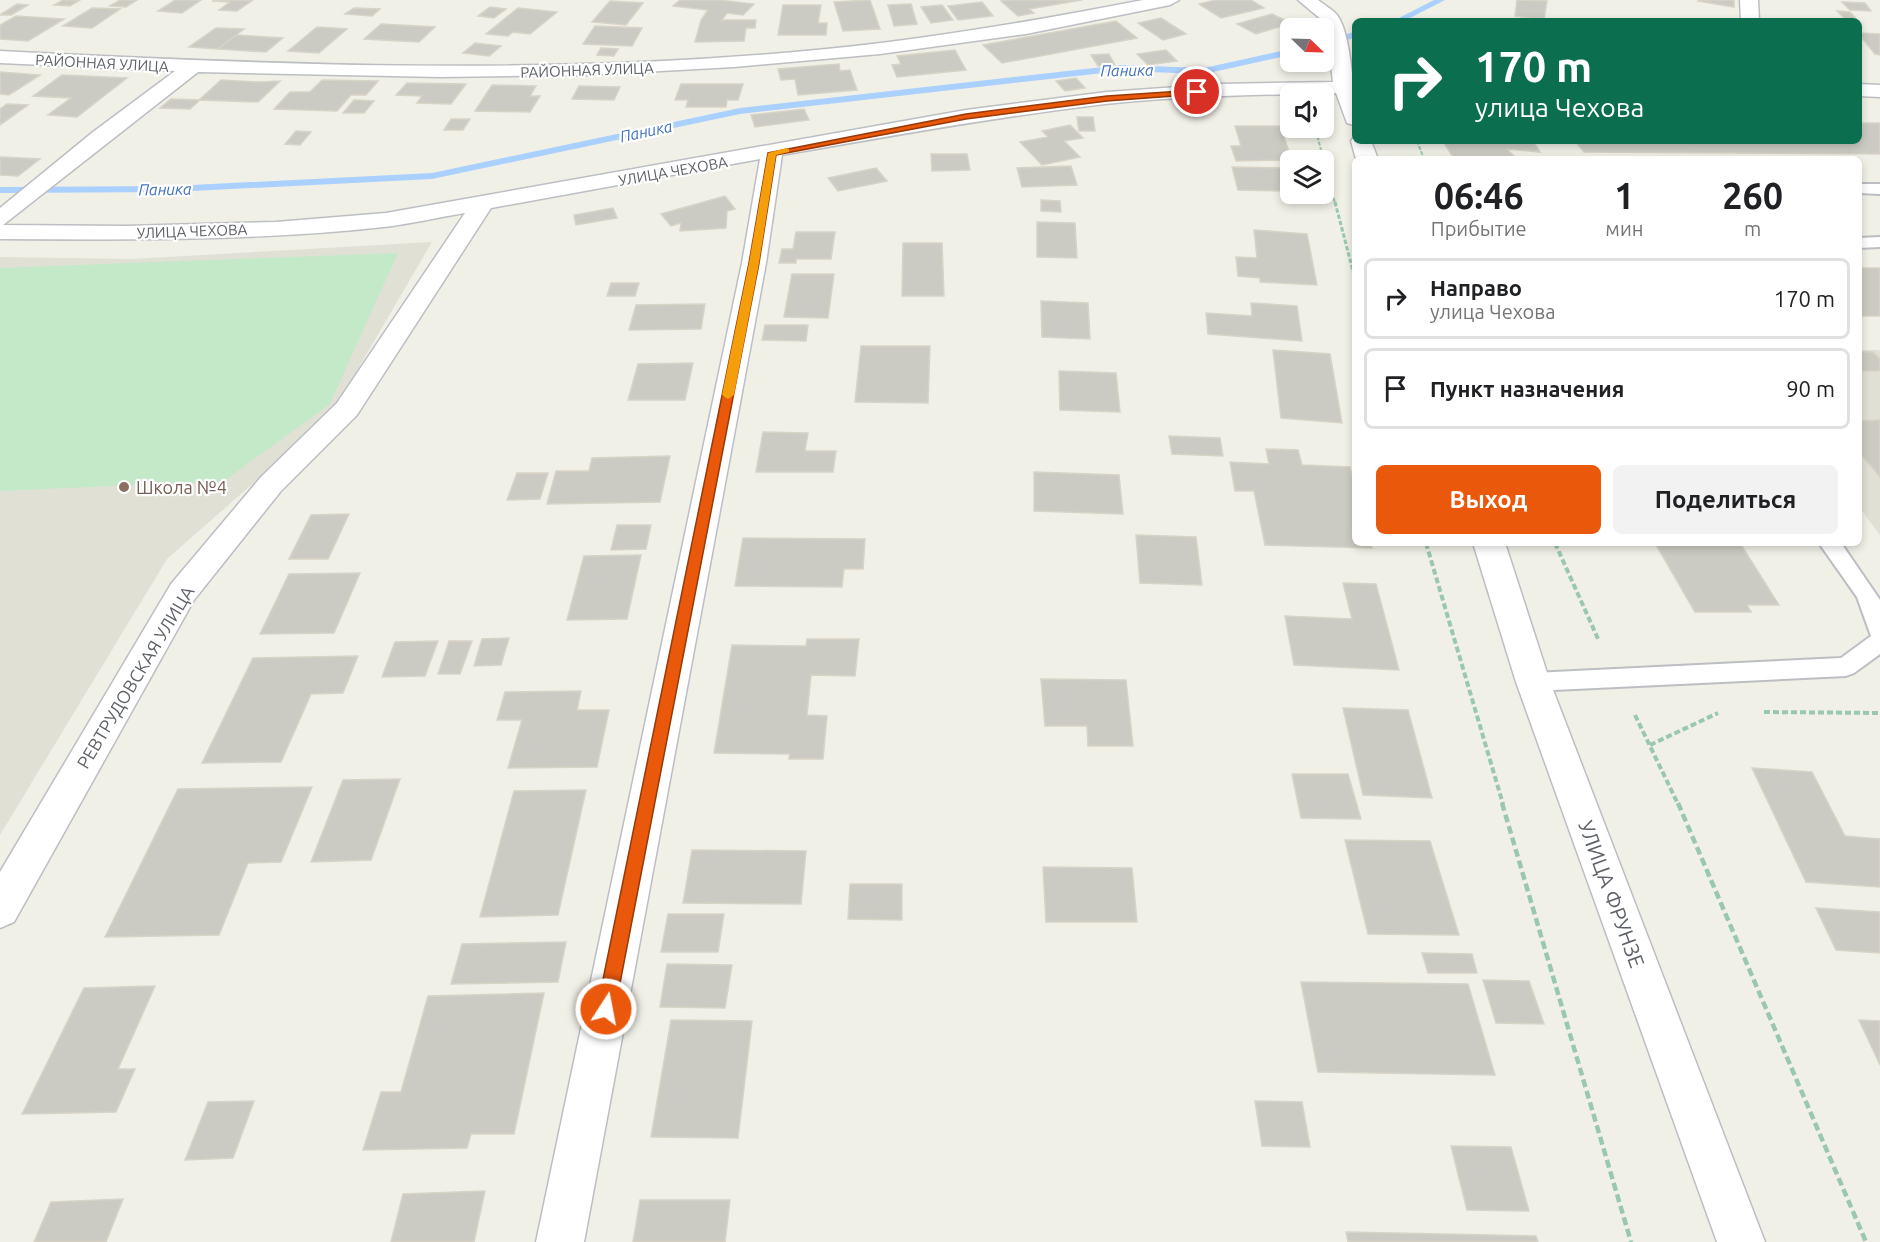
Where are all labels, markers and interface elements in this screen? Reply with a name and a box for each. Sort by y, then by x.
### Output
north arrow [1280,18,1334,72]
map controls [1280,18,1334,204]
icon: right [1376,42,1454,120]
text: 170 m [1475,43,1592,90]
street label: РАЙОННАЯ УЛИЦА [35,51,169,75]
street label: РАЙОННАЯ УЛИЦА [520,59,654,81]
water label: Паника [1100,61,1154,79]
pin [1171,66,1222,117]
icon: arrive [1180,75,1213,108]
button: sound [1280,84,1334,138]
text: улица Чехова [1475,92,1644,122]
water label: Паника [618,117,674,145]
button: layers [1280,150,1334,204]
street label: УЛИЦА ЧЕХОВА [617,153,729,189]
text: 06:46 [1434,175,1524,216]
text: 1 [1614,175,1635,216]
text: 260 [1722,175,1783,216]
water label: Паника [138,180,192,198]
text: Прибытие [1431,217,1527,240]
text: мин [1605,217,1643,240]
text: m [1744,217,1761,240]
street label: УЛИЦА ЧЕХОВА [136,221,248,241]
text: Направо [1430,275,1522,300]
icon: right [1379,282,1412,315]
text: 170 m [1774,286,1835,311]
text: улица Чехова [1430,300,1556,323]
icon: arrive [1379,372,1412,405]
text: Пункт назначения [1430,376,1624,401]
text: 90 m [1786,376,1835,401]
button: Выход [1376,465,1601,534]
button: Поделиться [1613,465,1838,534]
place label: Школа №4 [136,477,227,497]
marker: Школа №4 [117,480,131,494]
street label: РЕВТРУДОВСКАЯ УЛИЦА [73,582,198,772]
street label: УЛИЦА ФРУНЗЕ [1574,817,1650,971]
position arrow [574,977,638,1041]

